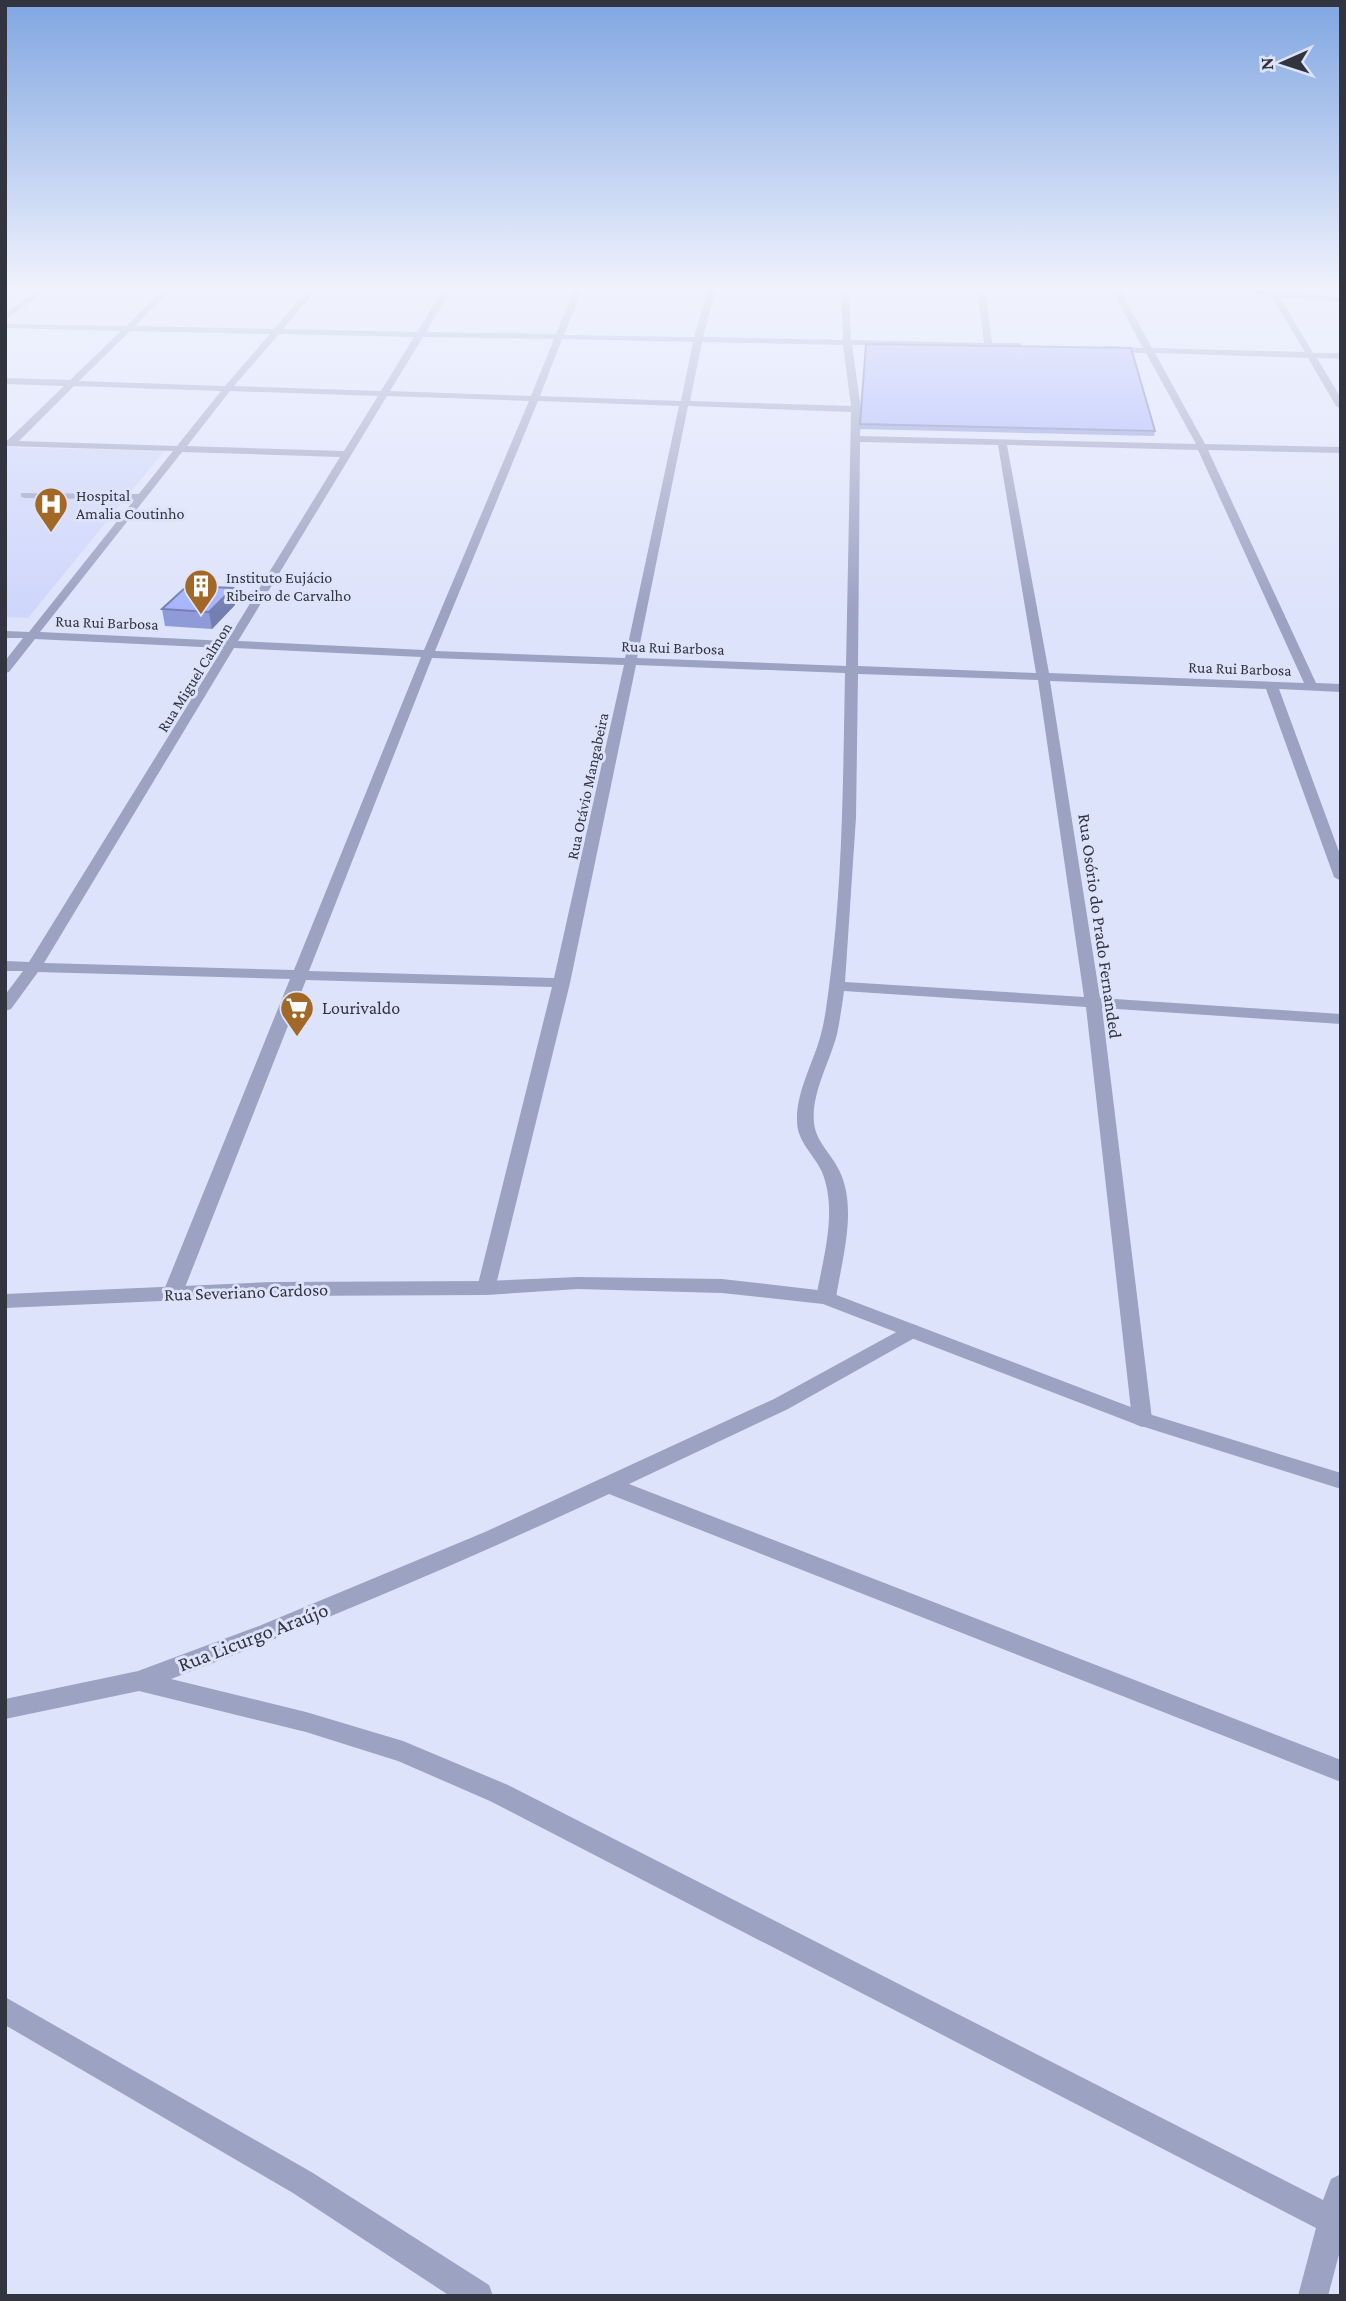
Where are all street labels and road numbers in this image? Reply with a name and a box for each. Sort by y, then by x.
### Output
street label: Rua Rui Barbosa [55,612,160,633]
street label: Rua Miguel Calmon [154,619,236,736]
street label: Rua Rui Barbosa [621,637,726,658]
street label: Rua Rui Barbosa [1188,658,1293,679]
street label: Rua Otávio Mangabeira [564,710,612,861]
street label: Rua Osório do Prado Fernanded [1074,812,1126,1040]
street label: Rua Severiano Cardoso [164,1279,328,1305]
street label: Rua Licurgo Araújo [174,1597,332,1677]

